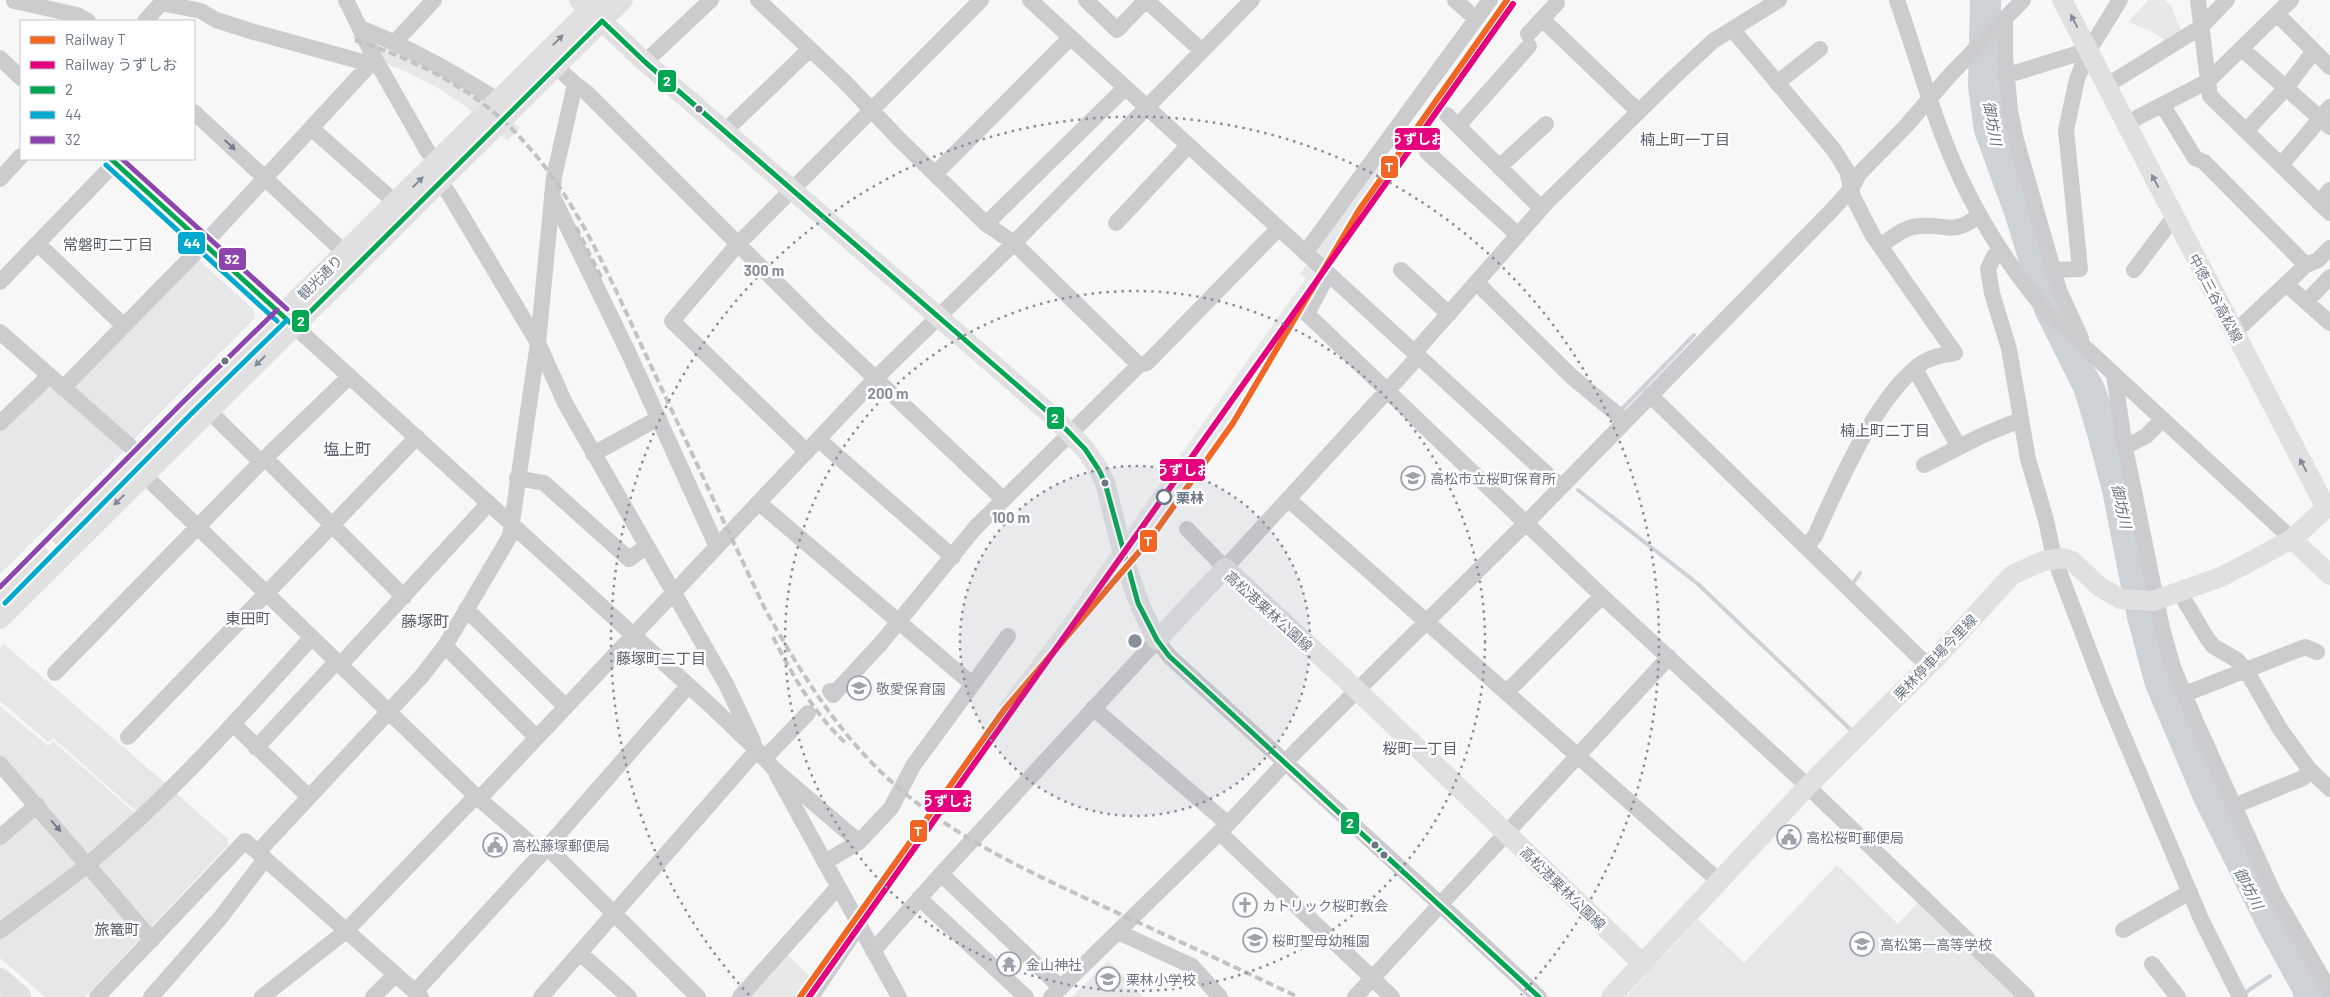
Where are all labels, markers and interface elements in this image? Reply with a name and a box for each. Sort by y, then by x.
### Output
one-way arrow [2069,14,2078,28]
legend [20,20,195,160]
text: Railway T [65,30,126,48]
one-way arrow [552,35,564,47]
text: Railway うずしお [65,55,177,73]
line badge: 2 [657,69,677,93]
text: 2 [663,72,671,89]
text: 2 [65,80,73,98]
water label: 御坊川 [1980,99,2006,149]
unlabelled marker [694,104,704,114]
text: 44 [65,105,82,123]
line badge: うずしお [1394,127,1441,151]
text: 32 [65,130,81,148]
text: うずしお [1389,130,1445,147]
district label: 楠上町一丁目 [1640,130,1730,148]
one-way arrow [223,139,235,151]
line badge: T [1380,155,1399,179]
text: T [1385,158,1393,175]
one-way arrow [2151,174,2159,189]
one-way arrow [411,176,423,188]
line badge: 44 [177,231,206,255]
text: 44 [184,234,200,251]
district label: 常磐町二丁目 [63,235,153,253]
line badge: 32 [218,247,247,271]
text: 32 [224,250,240,267]
street label: 観光通り [294,251,346,303]
street label: 中徳三谷高松線 [2185,251,2247,345]
text: 300 m [744,261,784,279]
line badge: 2 [291,309,310,333]
text: 2 [297,312,305,329]
one-way arrow [254,355,266,367]
unlabelled marker [220,356,230,366]
text: 200 m [867,384,909,402]
line badge: 2 [1046,406,1065,430]
text: 2 [1051,409,1059,426]
district label: 楠上町二丁目 [1840,421,1930,439]
district label: 塩上町 [323,439,371,458]
line badge: うずしお [1159,458,1206,482]
one-way arrow [2299,458,2307,472]
text: うずしお [1155,461,1211,478]
school or university icon: 高松市立桜町保育所 [1400,465,1426,491]
place label: 高松市立桜町保育所 [1430,470,1556,487]
unlabelled marker [1100,478,1110,488]
water label: 御坊川 [2109,482,2136,532]
marker: 栗林 [1156,489,1172,505]
place label: 栗林 [1176,489,1204,506]
one-way arrow [113,493,125,505]
text: 100 m [992,508,1030,526]
line badge: T [1139,529,1158,553]
text: T [1144,532,1152,549]
street label: 高松港栗林公園線 [1222,567,1316,655]
district label: 東田町 [225,609,271,627]
district label: 藤塚町 [401,611,449,630]
street label: 栗林停車場今里線 [1890,611,1980,703]
centre of rings [1126,632,1144,650]
district label: 藤塚町二丁目 [616,649,706,667]
school or university icon: 敬愛保育園 [846,675,872,701]
place label: 敬愛保育園 [876,680,946,697]
district label: 桜町一丁目 [1382,739,1458,757]
line badge: うずしお [924,789,972,813]
text: うずしお [920,792,976,809]
line badge: 2 [1340,811,1360,835]
text: 2 [1346,814,1354,831]
line badge: T [909,819,928,843]
one-way arrow [50,820,61,833]
text: T [914,822,922,839]
public building icon: 高松桜町郵便局 [1776,824,1802,850]
place label: 高松桜町郵便局 [1806,829,1904,846]
public building icon: 高松藤塚郵便局 [482,832,508,858]
place label: 高松藤塚郵便局 [512,837,610,854]
unlabelled marker [1370,840,1380,850]
street label: 高松港栗林公園線 [1517,843,1609,933]
unlabelled marker [1379,850,1389,860]
water label: 御坊川 [2230,864,2268,914]
church icon: カトリック桜町教会 [1232,892,1258,918]
place label: カトリック桜町教会 [1262,897,1388,914]
district label: 旅篭町 [94,920,140,938]
school or university icon: 桜町聖母幼稚園 [1242,927,1268,953]
school or university icon: 高松第一高等学校 [1849,931,1875,957]
place label: 桜町聖母幼稚園 [1272,932,1370,949]
place label: 高松第一高等学校 [1880,936,1992,953]
temple icon: 金山神社 [996,951,1022,977]
place label: 金山神社 [1026,956,1082,973]
school or university icon: 栗林小学校 [1095,966,1121,992]
place label: 栗林小学校 [1126,971,1196,988]

